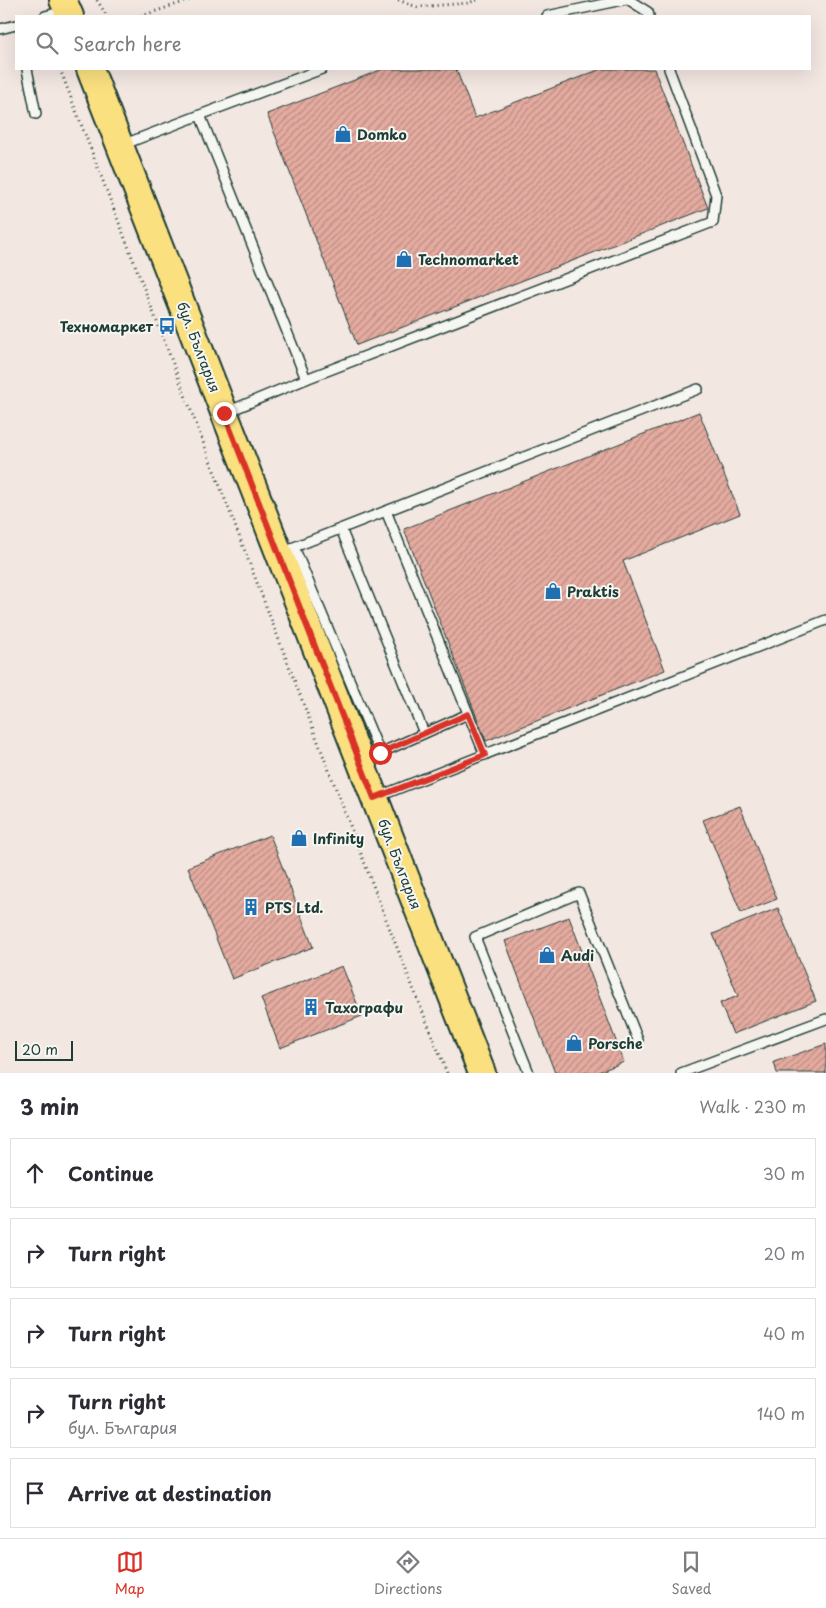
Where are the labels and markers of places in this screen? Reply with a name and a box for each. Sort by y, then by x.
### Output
shop icon: Domko [333,124,353,144]
place label: Domko [357,124,407,145]
shop icon: Technomarket [394,249,414,269]
place label: Technomarket [418,249,519,270]
place label: Техномаркет [60,316,154,337]
bus stop icon: Техномаркет [157,316,177,336]
shop icon: Praktis [543,581,563,601]
place label: Praktis [567,581,619,602]
shop icon: Infinity [289,828,309,848]
place label: Infinity [313,828,364,849]
building icon: PTS Ltd. [241,897,261,917]
place label: PTS Ltd. [265,897,324,918]
shop icon: Audi [537,945,557,965]
place label: Audi [561,945,594,966]
building icon: Тахографи [301,997,321,1017]
place label: Тахографи [325,997,403,1018]
shop icon: Porsche [564,1033,584,1053]
place label: Porsche [588,1033,643,1054]

